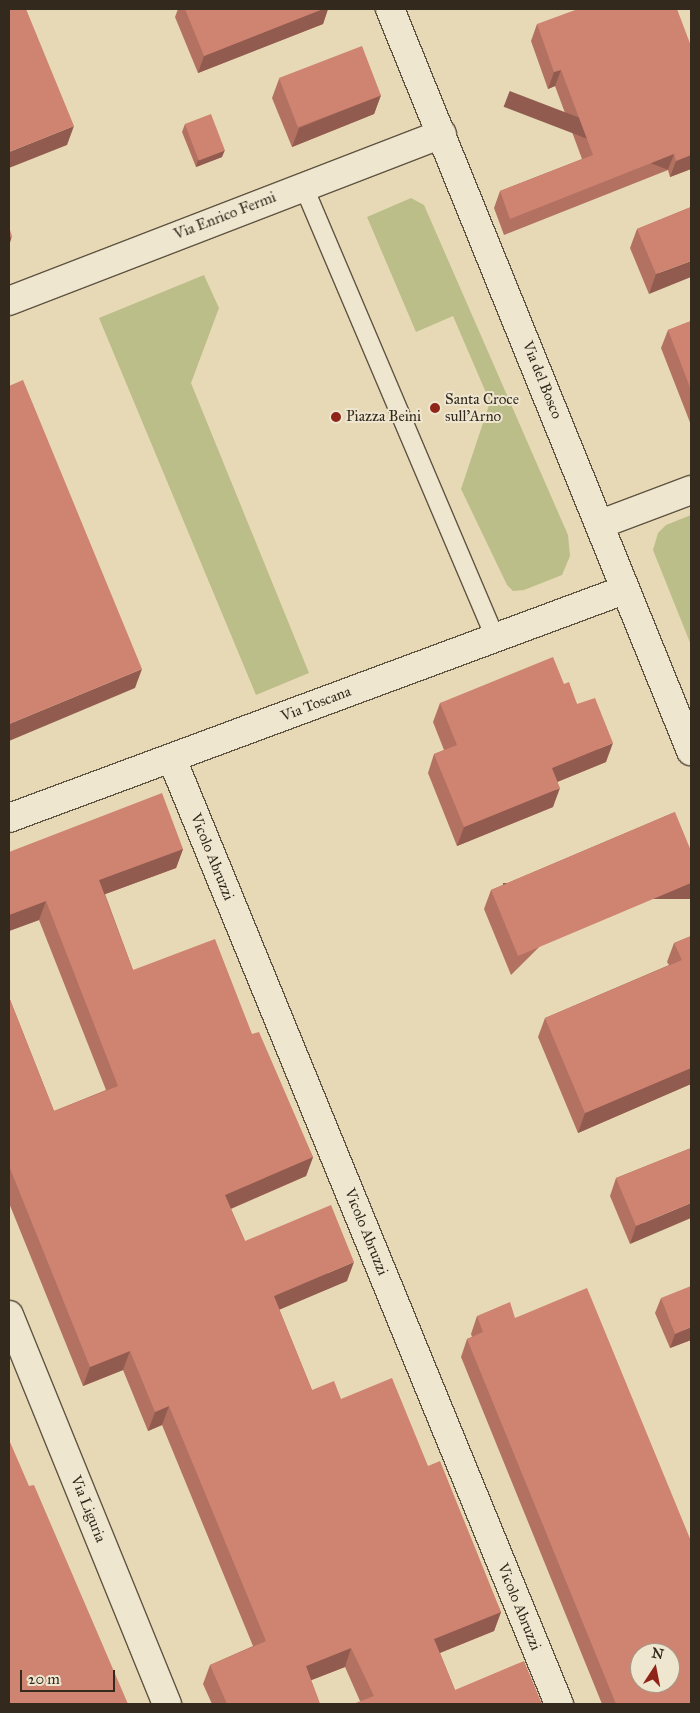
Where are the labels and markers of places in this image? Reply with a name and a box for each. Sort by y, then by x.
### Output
place label: Santa Croce sull'Arno [445,390,519,425]
marker: Santa Croce sull'Arno [429,402,441,414]
place label: Piazza Beini [346,408,421,426]
marker: Piazza Beini [330,411,342,423]

